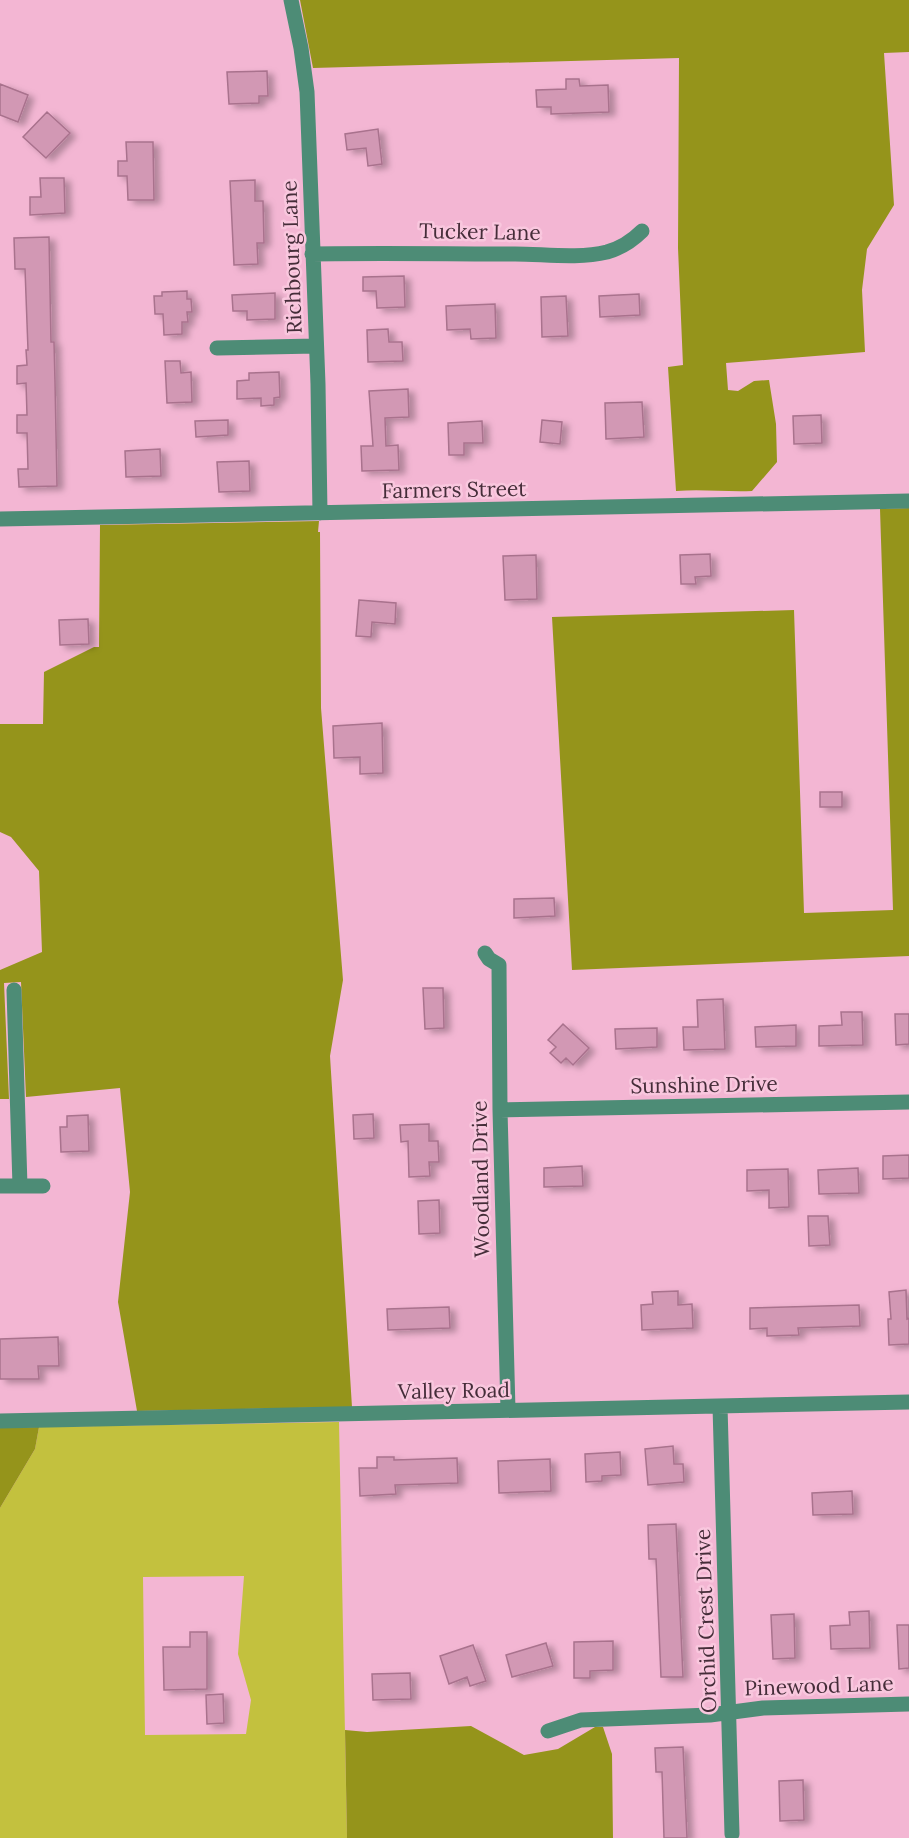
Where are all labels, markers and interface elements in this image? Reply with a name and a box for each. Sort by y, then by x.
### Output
street label: Richbourg Lane [275,180,308,334]
street label: Tucker Lane [419,217,541,246]
street label: Farmers Street [381,475,527,504]
street label: Sunshine Drive [630,1070,778,1099]
street label: Woodland Drive [466,1100,495,1258]
street label: Valley Road [397,1376,510,1405]
street label: Orchid Crest Drive [689,1528,722,1714]
street label: Pinewood Lane [744,1669,894,1702]

